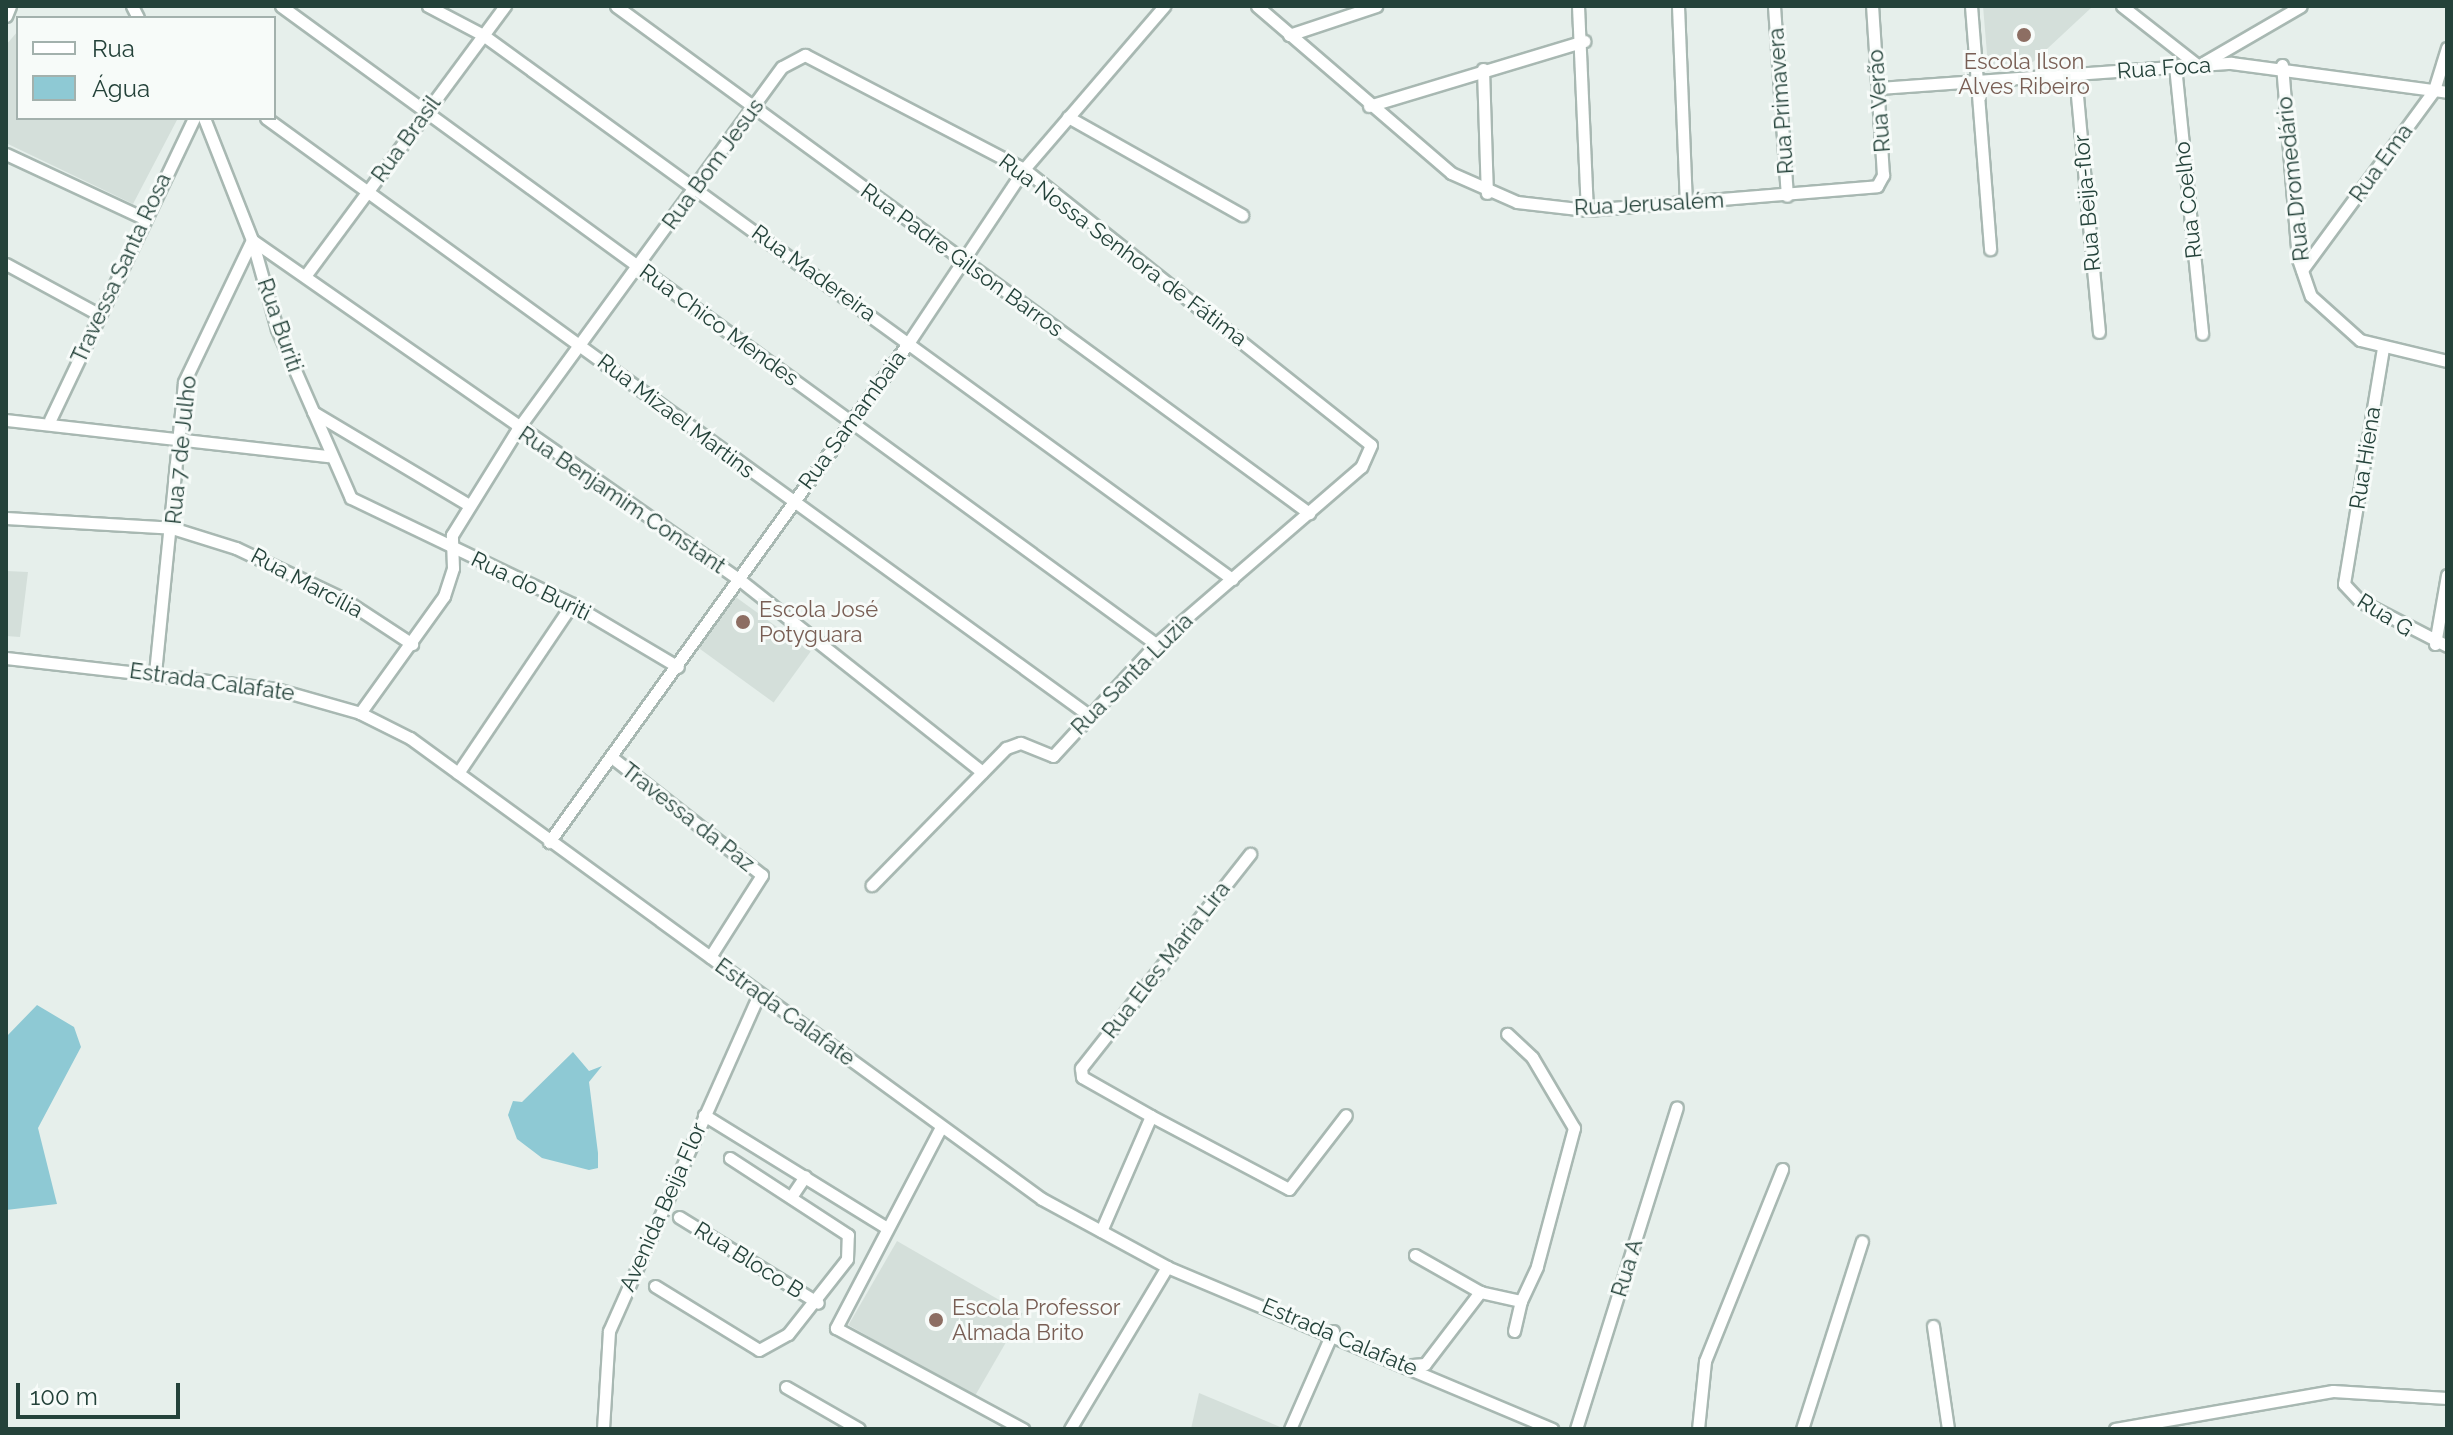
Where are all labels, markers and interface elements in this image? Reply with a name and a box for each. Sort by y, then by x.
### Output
legend [16,16,276,120]
marker: Escola Ilson Alves Ribeiro [2015,26,2033,44]
street label: Rua Primavera [1763,27,1799,175]
text: Rua [92,34,135,63]
street label: Rua Verão [1862,48,1896,154]
place label: Escola Ilson Alves Ribeiro [1958,48,2090,100]
street label: Rua Foca [2116,52,2212,84]
text: Água [92,74,150,103]
street label: Rua Brasil [366,91,446,187]
street label: Rua Bom Jesus [656,93,770,235]
street label: Rua Dromedário [2271,95,2315,263]
street label: Rua Ema [2344,119,2418,207]
street label: Rua Beija-flor [2068,134,2106,272]
street label: Rua Coelho [2169,140,2207,260]
street label: Rua Nossa Senhora de Fátima [994,148,1252,352]
street label: Travessa Santa Rosa [65,169,177,367]
street label: Rua Padre Gilson Barros [855,178,1069,342]
street label: Rua Jerusalém [1573,187,1725,221]
street label: Rua Madereira [747,219,881,327]
street label: Rua Chico Mendes [634,258,804,392]
street label: Rua Buriti [252,275,308,375]
street label: Rua Samambaia [793,346,911,494]
street label: Rua Mizael Martins [592,348,760,484]
street label: Rua 7 de Julho [160,374,202,526]
street label: Rua Hiena [2344,405,2386,511]
street label: Rua Benjamim Constant [513,421,731,579]
street label: Rua Marcília [246,542,368,624]
street label: Rua do Buriti [467,546,595,626]
street label: Rua G [2352,588,2418,642]
place label: Escola José Potyguara [759,596,879,648]
street label: Rua Santa Luzia [1066,608,1198,740]
marker: Escola José Potyguara [734,613,752,631]
street label: Estrada Calafate [128,657,296,707]
street label: Travessa da Paz [616,757,760,877]
street label: Rua Eles Maria Lira [1097,876,1235,1044]
street label: Estrada Calafate [710,952,860,1072]
street label: Avenida Beija Flor [614,1119,712,1295]
street label: Rua Bloco B [689,1216,809,1304]
street label: Rua A [1606,1236,1648,1300]
street label: Estrada Calafate [1258,1292,1422,1382]
place label: Escola Professor Almada Brito [952,1294,1120,1346]
marker: Escola Professor Almada Brito [927,1311,945,1329]
scale bar [20,1367,184,1417]
text: 100 m [30,1382,98,1411]

